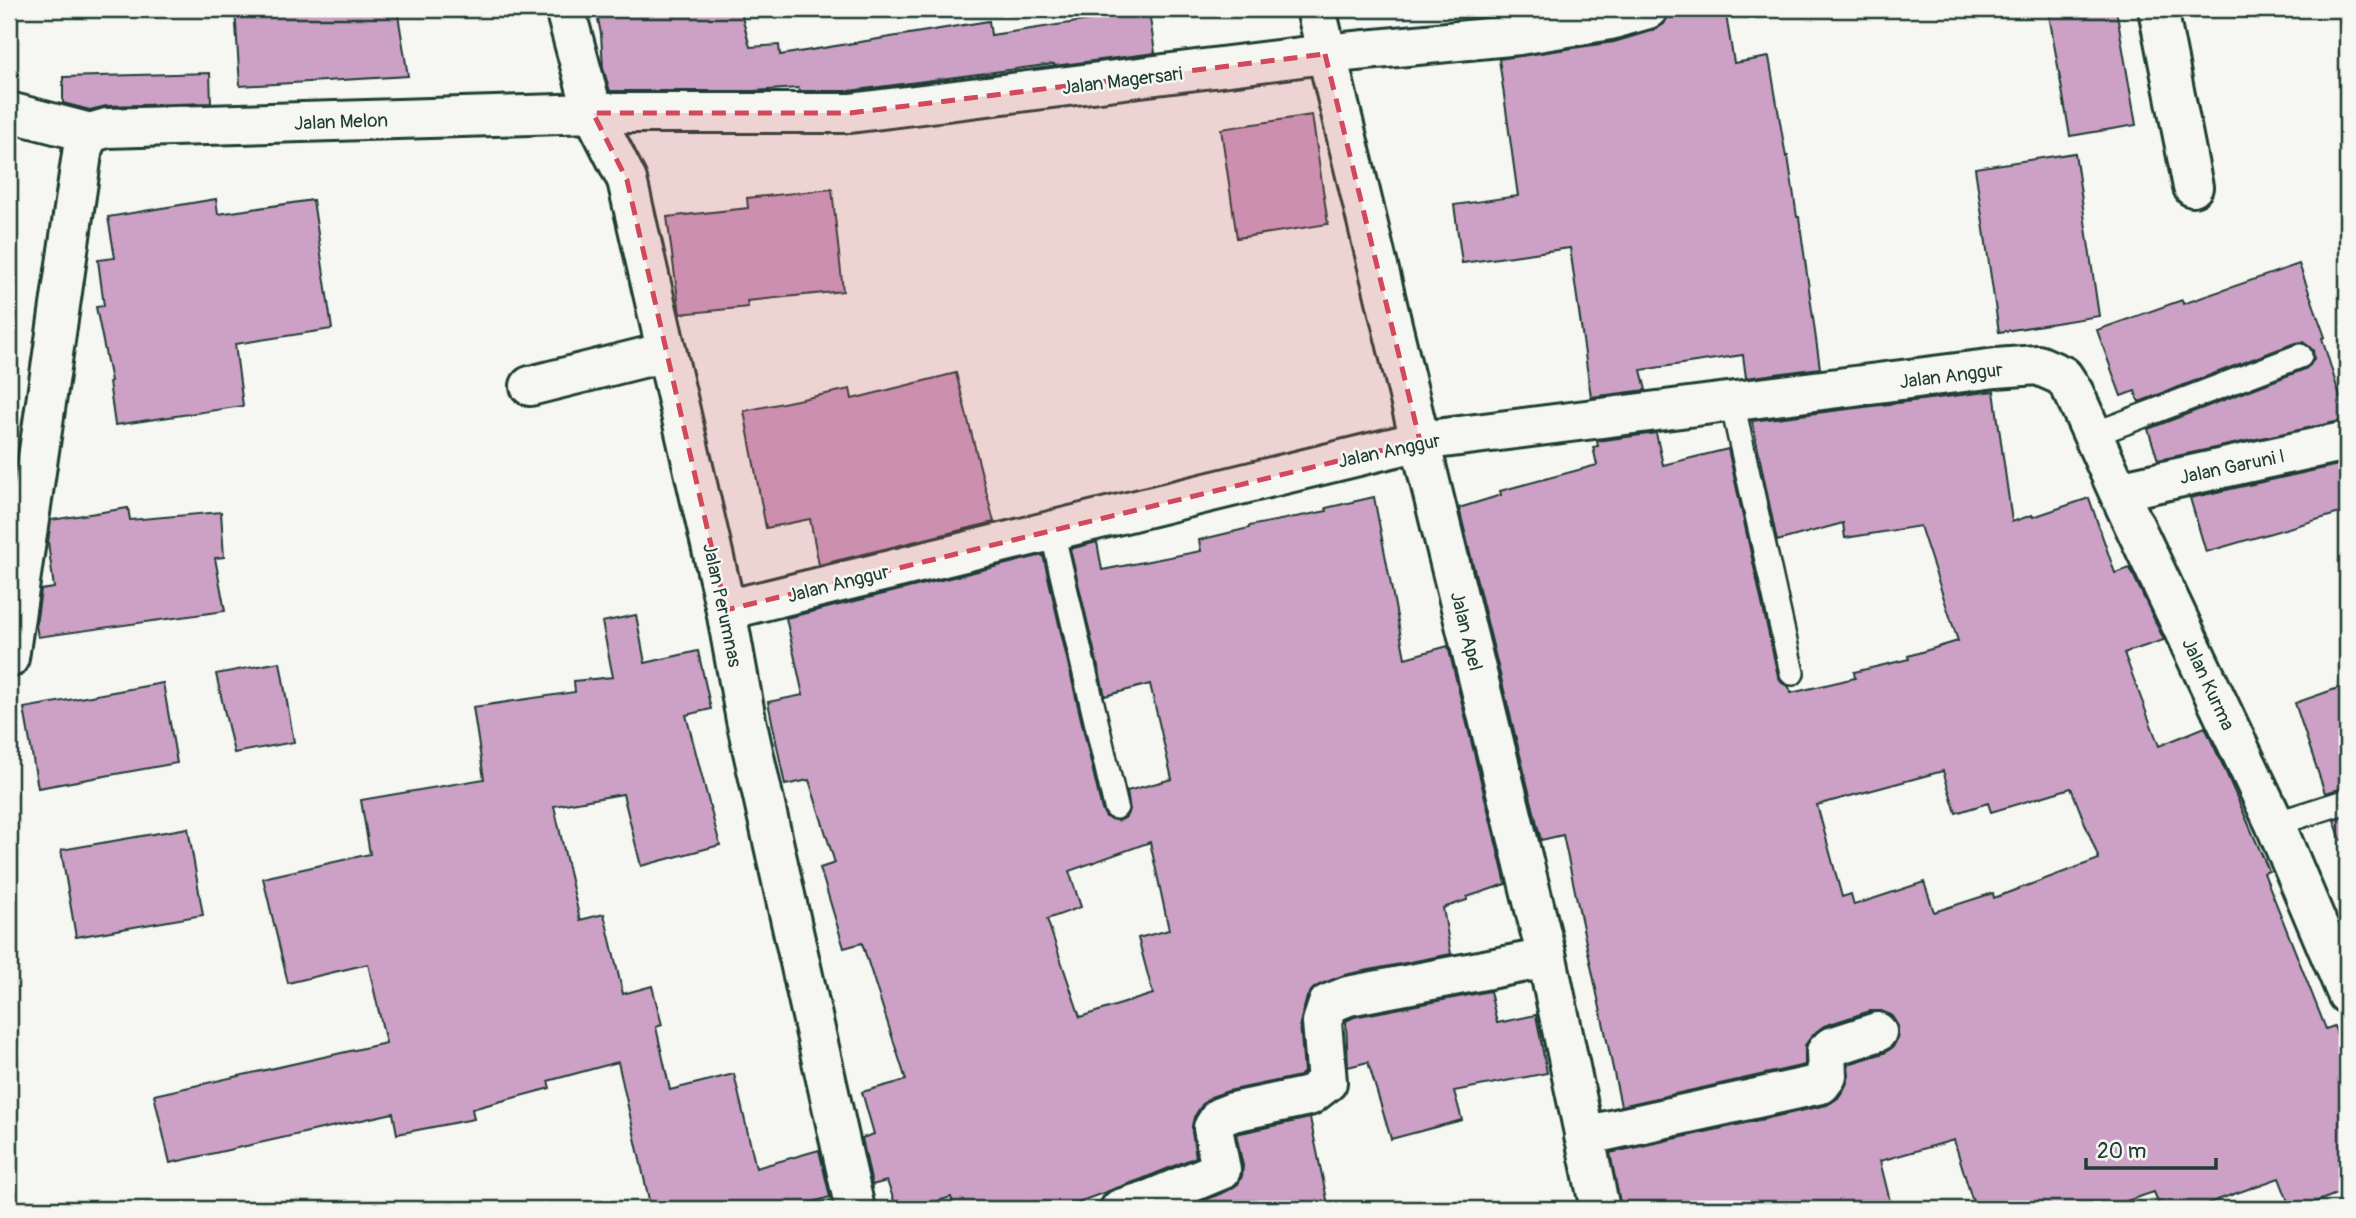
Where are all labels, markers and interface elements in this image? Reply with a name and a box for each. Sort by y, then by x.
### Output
street label: Jalan Magersari [1060,62,1184,100]
street label: Jalan Melon [294,108,388,136]
street label: Jalan Anggur [1898,358,2004,394]
street label: Jalan Anggur [1336,428,1443,474]
street label: Jalan Garuni I [2177,444,2287,490]
street label: Jalan Perumnas [697,541,747,670]
street label: Jalan Anggur [785,560,892,608]
street label: Jalan Apel [1445,589,1487,673]
street label: Jalan Kurma [2176,634,2240,735]
scale bar [2086,1127,2216,1171]
text: 20 m [2097,1138,2146,1165]

